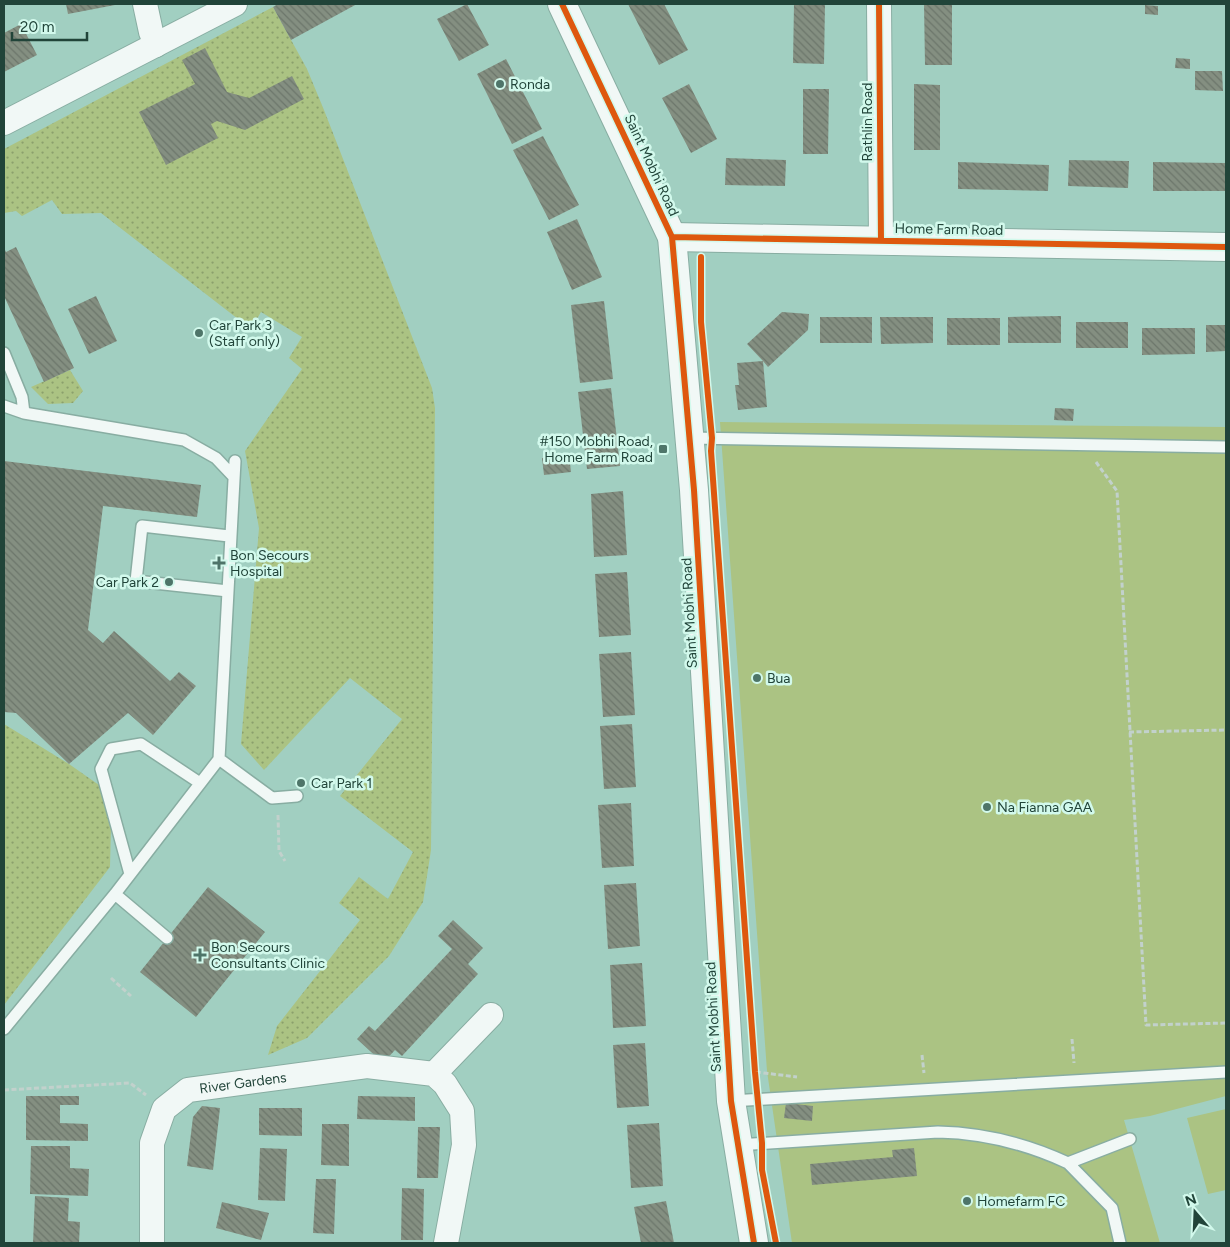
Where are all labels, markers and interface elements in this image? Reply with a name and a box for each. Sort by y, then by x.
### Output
scale bar [12,10,88,42]
text: 20 m [20,18,54,36]
place label: Ronda [510,76,550,93]
marker: Ronda [494,78,506,90]
street label: Rathlin Road [859,83,876,161]
street label: Saint Mobhi Road [621,112,683,219]
street label: Home Farm Road [895,220,1003,239]
place label: Car Park 3 (Staff only) [209,317,280,350]
marker: Car Park 3 (Staff only) [193,327,205,339]
place label: #150 Mobhi Road, Home Farm Road [540,433,653,466]
marker: #150 Mobhi Road, Home Farm Road [657,443,669,455]
place label: Bon Secours Hospital [230,547,309,580]
marker: Bon Secours Hospital [212,556,226,570]
street label: Saint Mobhi Road [678,557,701,669]
place label: Car Park 2 [96,574,159,591]
marker: Car Park 2 [163,576,175,588]
place label: Bua [767,670,791,687]
marker: Bua [751,672,763,684]
place label: Car Park 1 [311,775,372,792]
marker: Car Park 1 [295,777,307,789]
place label: Na Fianna GAA [997,799,1093,816]
marker: Na Fianna GAA [981,801,993,813]
place label: Bon Secours Consultants Clinic [211,939,325,972]
marker: Bon Secours Consultants Clinic [193,948,207,962]
street label: Saint Mobhi Road [702,961,725,1073]
street label: River Gardens [198,1069,288,1097]
north arrow [1170,1187,1220,1237]
text: N [1183,1190,1199,1210]
place label: Homefarm FC [977,1193,1065,1210]
marker: Homefarm FC [961,1195,973,1207]

